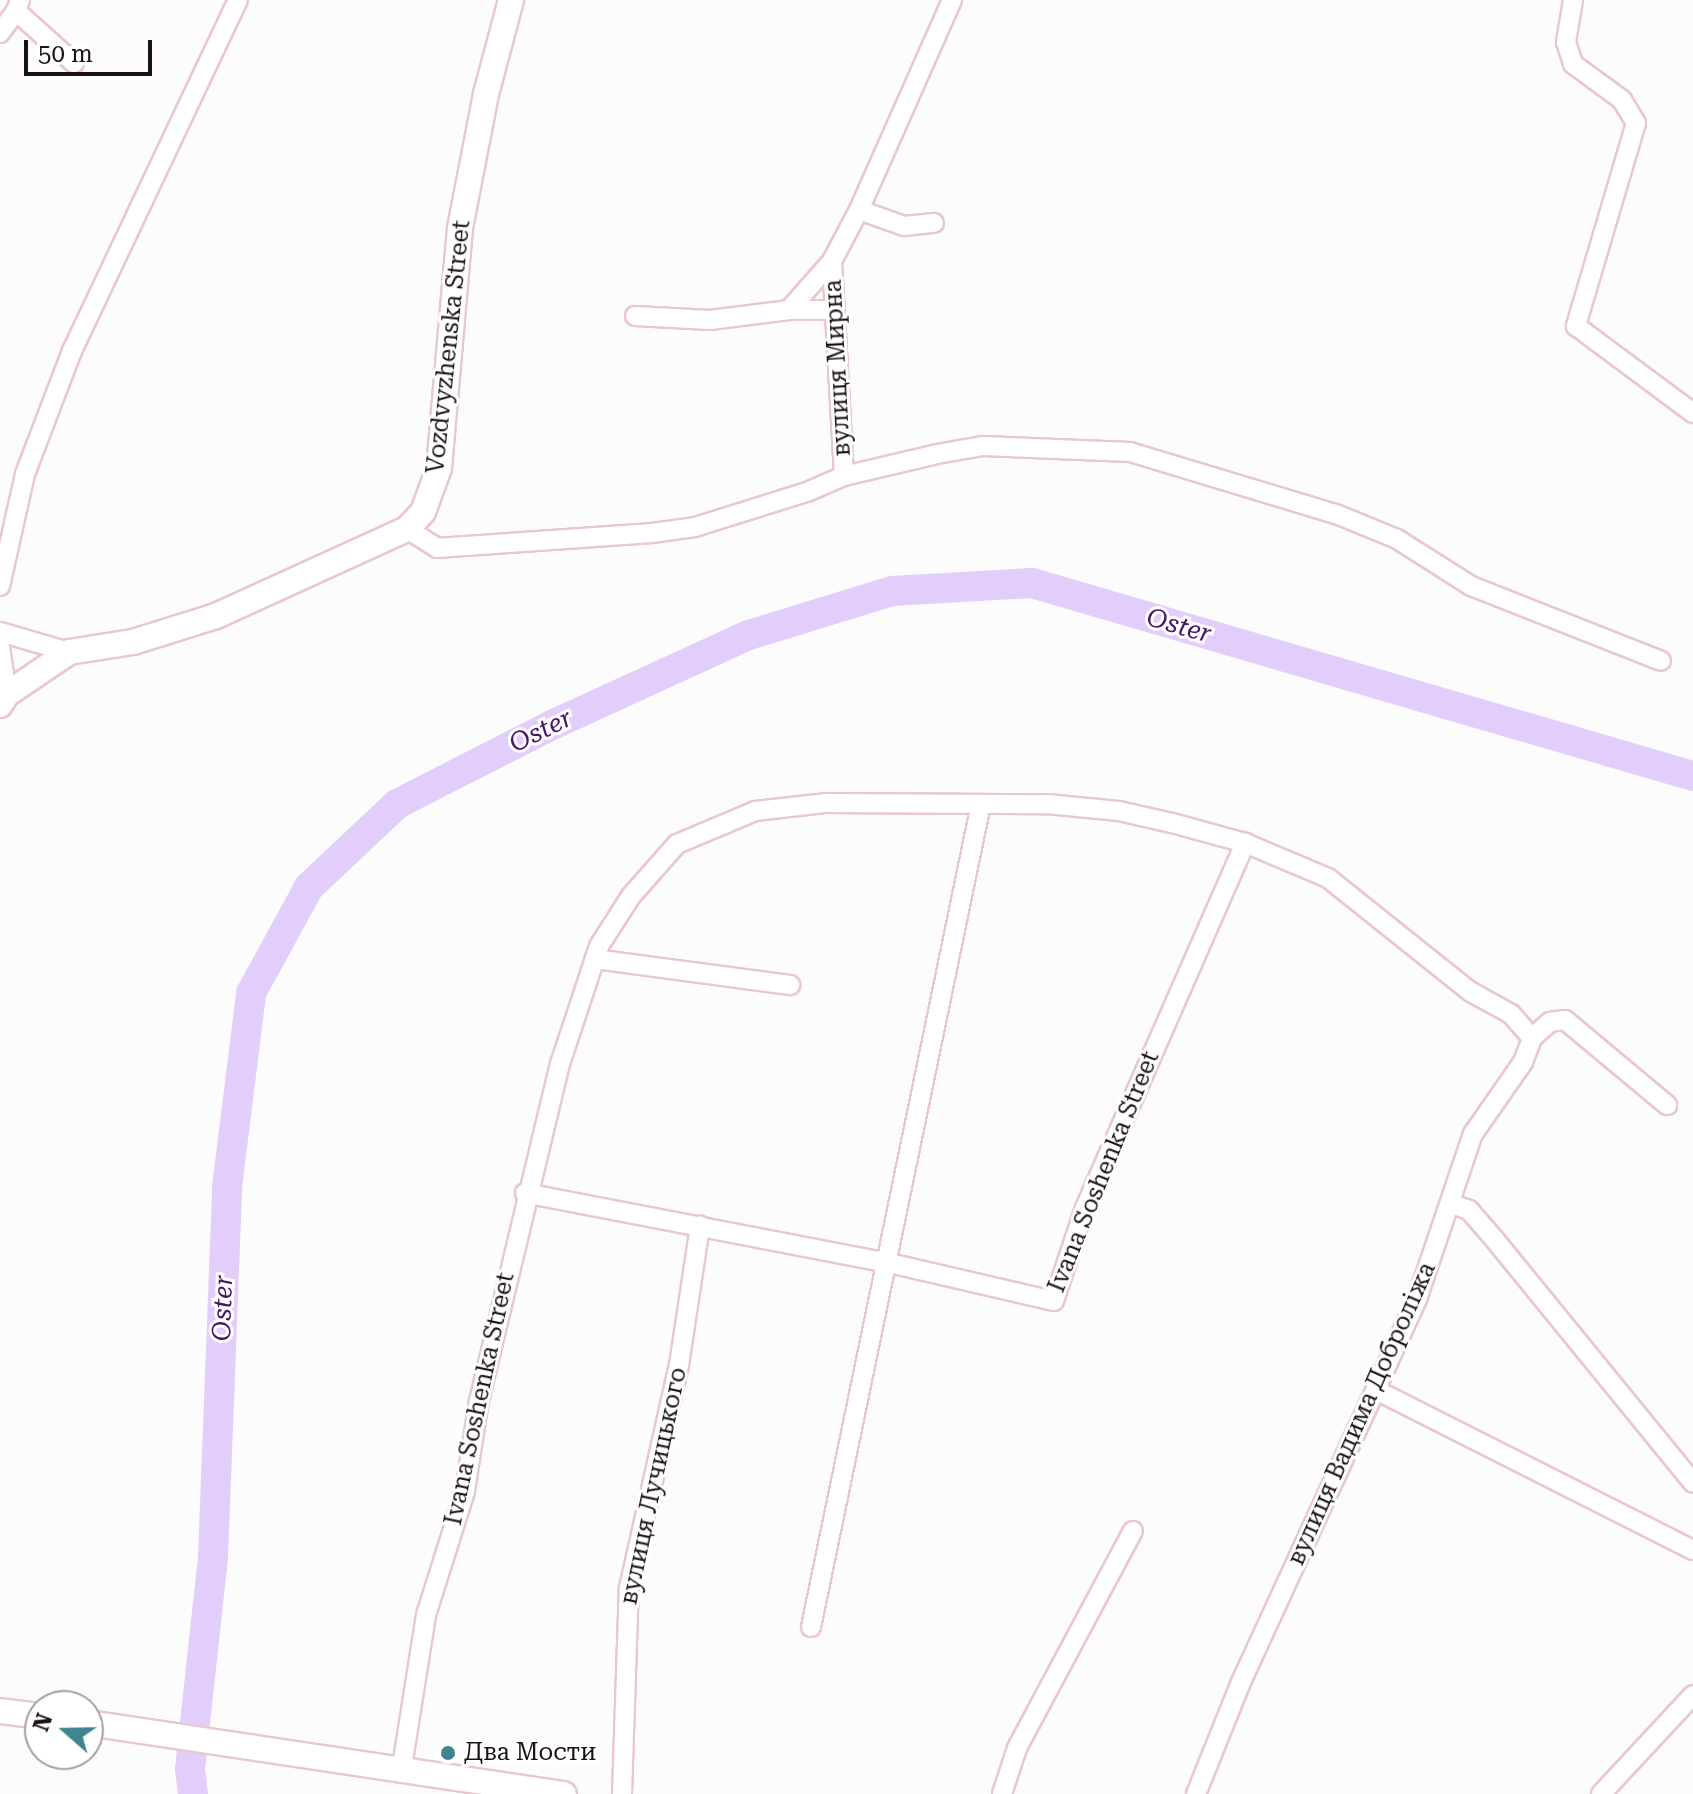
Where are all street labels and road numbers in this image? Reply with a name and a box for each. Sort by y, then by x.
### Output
street label: Vozdvyzhenska Street [421,219,477,475]
street label: вулиця Мирна [819,279,857,457]
street label: Ivana Soshenka Street [1042,1047,1166,1297]
street label: вулиця Вадима Доброліжа [1282,1258,1442,1570]
street label: Ivana Soshenka Street [439,1270,521,1528]
street label: вулиця Лучицького [615,1365,693,1607]

